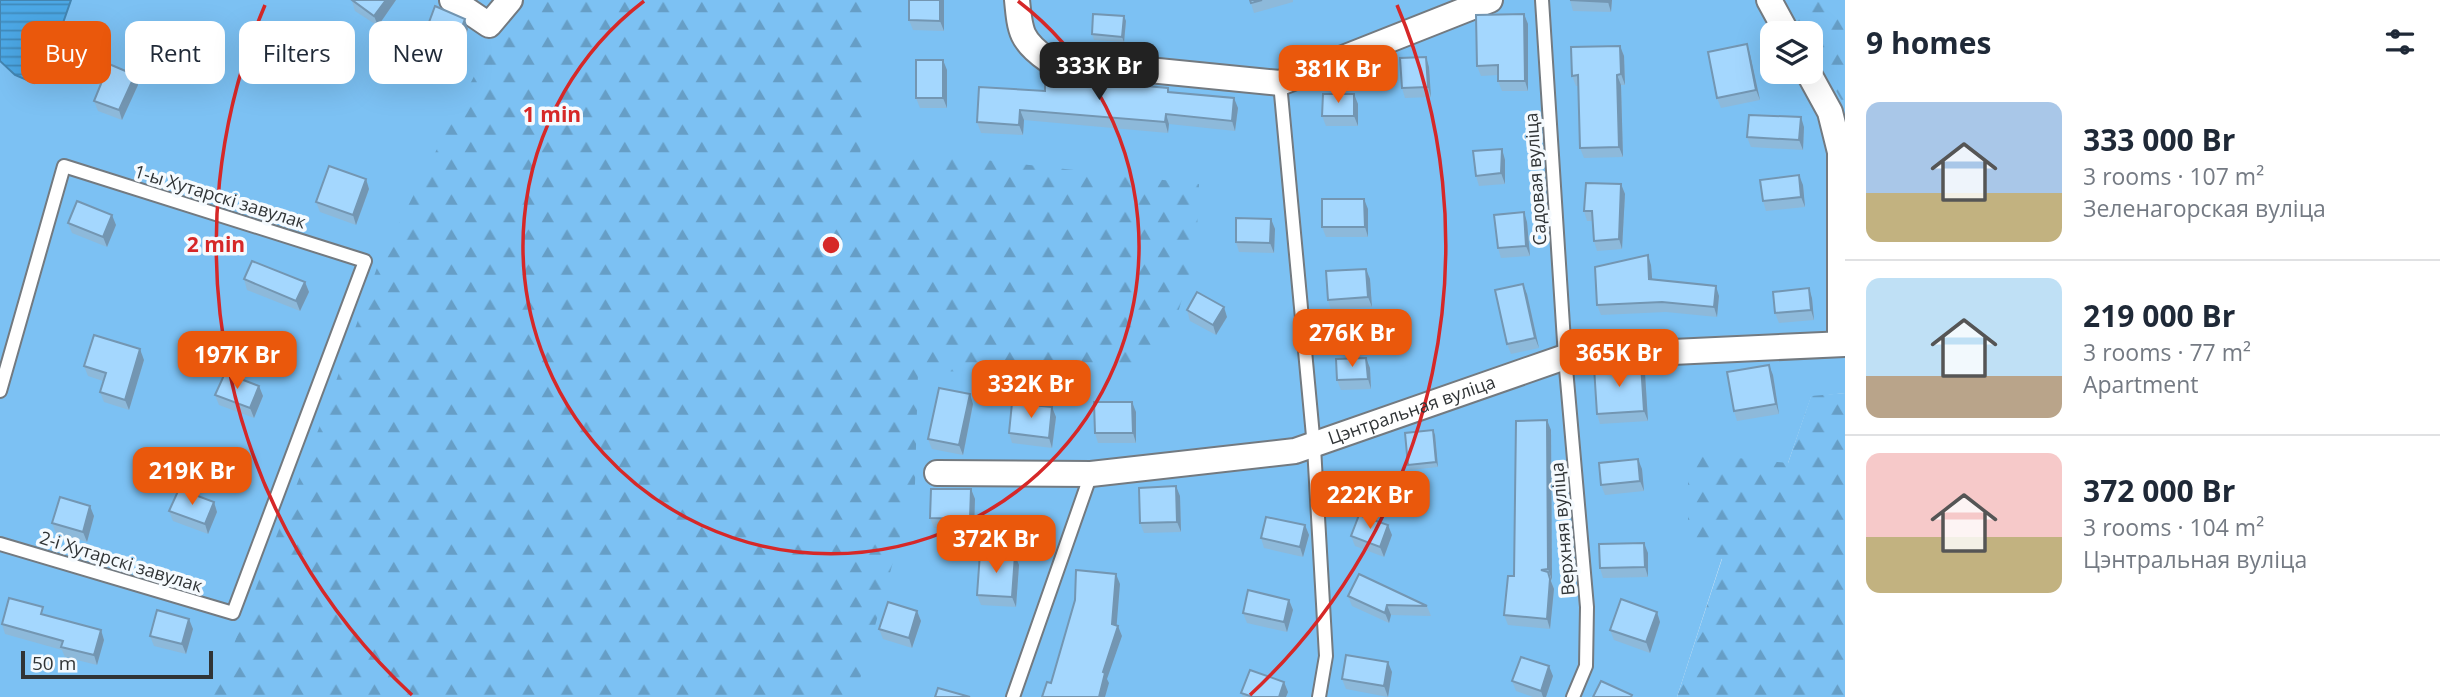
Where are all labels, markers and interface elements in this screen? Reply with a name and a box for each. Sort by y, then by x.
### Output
chip: Buy [21,21,111,84]
chip: Rent [125,21,225,84]
chip: Filters [239,21,355,84]
chip: New [369,21,467,84]
map controls [1760,21,1823,84]
button: layers [1760,21,1823,84]
text: 9 homes [1866,22,1991,63]
icon: filters [2381,23,2419,61]
pin: 333K Br [1034,42,1164,102]
pin: 381K Br [1273,46,1403,105]
text: 333K Br [1056,49,1142,81]
text: 381K Br [1295,52,1381,84]
text: 1 min [523,100,581,128]
street label: Садовая вуліца [1518,112,1552,246]
text: 333 000 Br [2083,119,2235,160]
icon: home [1922,130,2006,214]
street label: 1-ы Хутарскі завулак [132,159,310,234]
text: 3 rooms · 107 m² [2083,160,2264,192]
text: Зеленагорская вуліца [2083,192,2326,224]
text: 2 min [187,230,245,258]
centre of rings [819,233,843,257]
text: 219 000 Br [2083,295,2235,336]
icon: home [1922,306,2006,390]
pin: 276K Br [1287,310,1417,369]
text: 276K Br [1309,316,1395,348]
pin: 365K Br [1554,330,1684,389]
pin: 197K Br [172,332,302,391]
text: 365K Br [1576,336,1662,368]
text: 3 rooms · 77 m² [2083,336,2251,368]
text: 197K Br [194,338,280,370]
pin: 332K Br [966,360,1096,420]
text: 332K Br [988,367,1074,399]
text: Apartment [2083,368,2199,400]
street label: Цэнтральная вуліца [1325,369,1498,450]
pin: 219K Br [127,448,257,507]
text: 219K Br [149,454,235,486]
street label: Верхняя вуліца [1544,461,1580,597]
text: 372 000 Br [2083,470,2235,511]
pin: 222K Br [1305,472,1435,531]
text: 222K Br [1327,478,1413,510]
icon: home [1922,481,2006,565]
text: 3 rooms · 104 m² [2083,511,2264,543]
pin: 372K Br [931,516,1061,575]
text: 372K Br [953,522,1039,554]
street label: 2-і Хутарскі завулак [37,525,206,597]
text: Цэнтральная вуліца [2083,543,2307,575]
scale bar [21,648,214,680]
text: 50 m [32,650,76,676]

